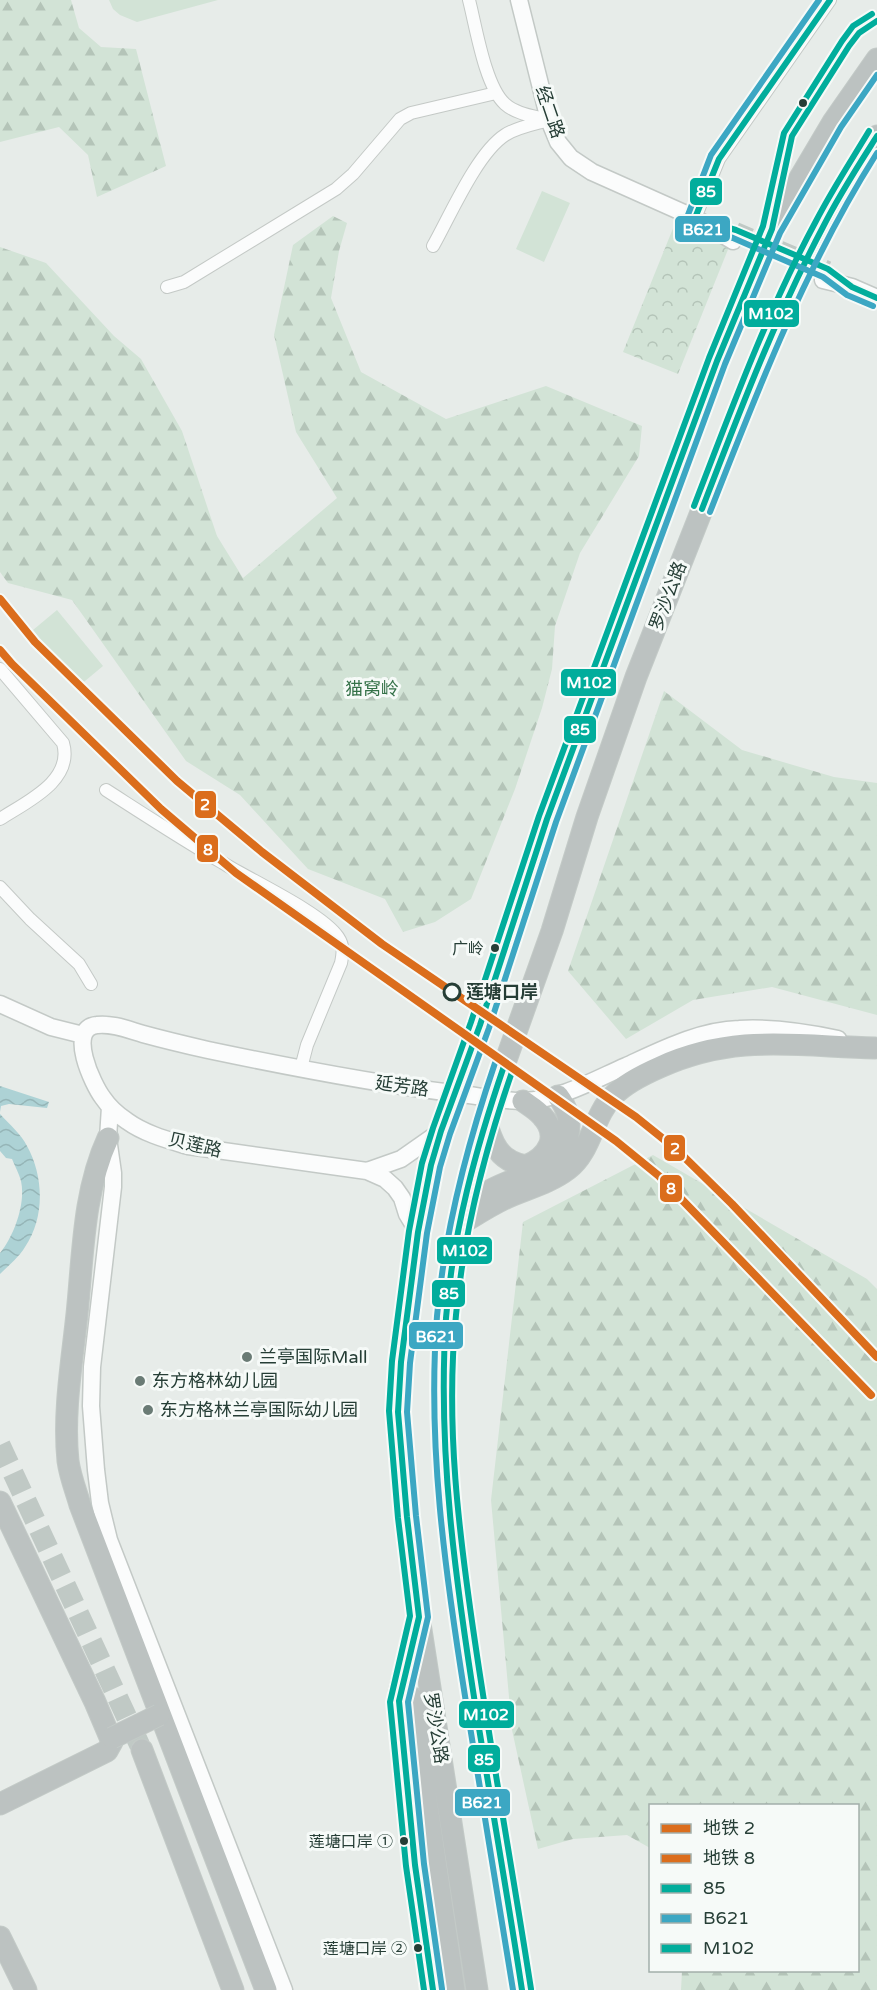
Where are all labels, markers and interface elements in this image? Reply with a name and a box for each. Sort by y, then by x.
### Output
street label: 经二路 [531,83,569,141]
unlabelled marker [797,97,809,109]
line badge: 85 [689,177,723,206]
text: 85 [696,182,716,202]
line badge: B621 [674,215,731,243]
text: B621 [682,220,724,240]
line badge: M102 [743,299,800,328]
text: M102 [748,304,794,324]
street label: 罗沙公路 [645,558,691,634]
line badge: M102 [560,668,617,697]
text: M102 [566,673,612,693]
park label: 猫窝岭 [345,678,399,700]
line badge: 85 [563,715,597,744]
text: 85 [570,720,590,740]
line badge: 2 [194,790,217,819]
text: 2 [200,795,210,815]
line badge: 8 [196,834,219,863]
text: 8 [203,840,213,860]
place label: 广岭 [452,939,484,959]
marker: 广岭 [489,942,501,954]
place label: 莲塘口岸 [466,981,538,1003]
marker: 莲塘口岸 [443,983,461,1001]
street label: 延芳路 [374,1071,430,1101]
street label: 贝莲路 [166,1128,224,1162]
line badge: 2 [663,1134,686,1162]
text: 2 [670,1139,680,1159]
line badge: 8 [659,1174,683,1203]
text: 8 [666,1179,676,1199]
line badge: M102 [436,1236,493,1265]
text: M102 [442,1241,488,1261]
line badge: 85 [431,1279,466,1308]
text: 85 [439,1284,459,1304]
line badge: B621 [408,1321,464,1350]
text: B621 [415,1327,457,1347]
place label: 兰亭国际Mall [259,1346,367,1368]
marker: 兰亭国际Mall [240,1350,254,1364]
place label: 东方格林幼儿园 [152,1370,278,1392]
marker: 东方格林幼儿园 [133,1374,147,1388]
place label: 东方格林兰亭国际幼儿园 [160,1399,358,1421]
marker: 东方格林兰亭国际幼儿园 [141,1403,155,1417]
street label: 罗沙公路 [420,1691,452,1765]
line badge: M102 [458,1700,515,1729]
text: M102 [463,1705,509,1725]
line badge: 85 [467,1744,501,1773]
text: 85 [474,1750,494,1770]
line badge: B621 [454,1788,511,1817]
text: B621 [461,1793,503,1813]
legend [649,1804,859,1972]
text: 地铁 2 [703,1817,755,1839]
place label: 莲塘口岸 ① [309,1832,393,1852]
marker: 莲塘口岸 ① [398,1835,410,1847]
text: 地铁 8 [703,1847,755,1869]
text: 85 [703,1877,726,1899]
text: B621 [703,1907,749,1929]
text: M102 [703,1937,754,1959]
place label: 莲塘口岸 ② [323,1939,407,1959]
marker: 莲塘口岸 ② [412,1942,424,1954]

